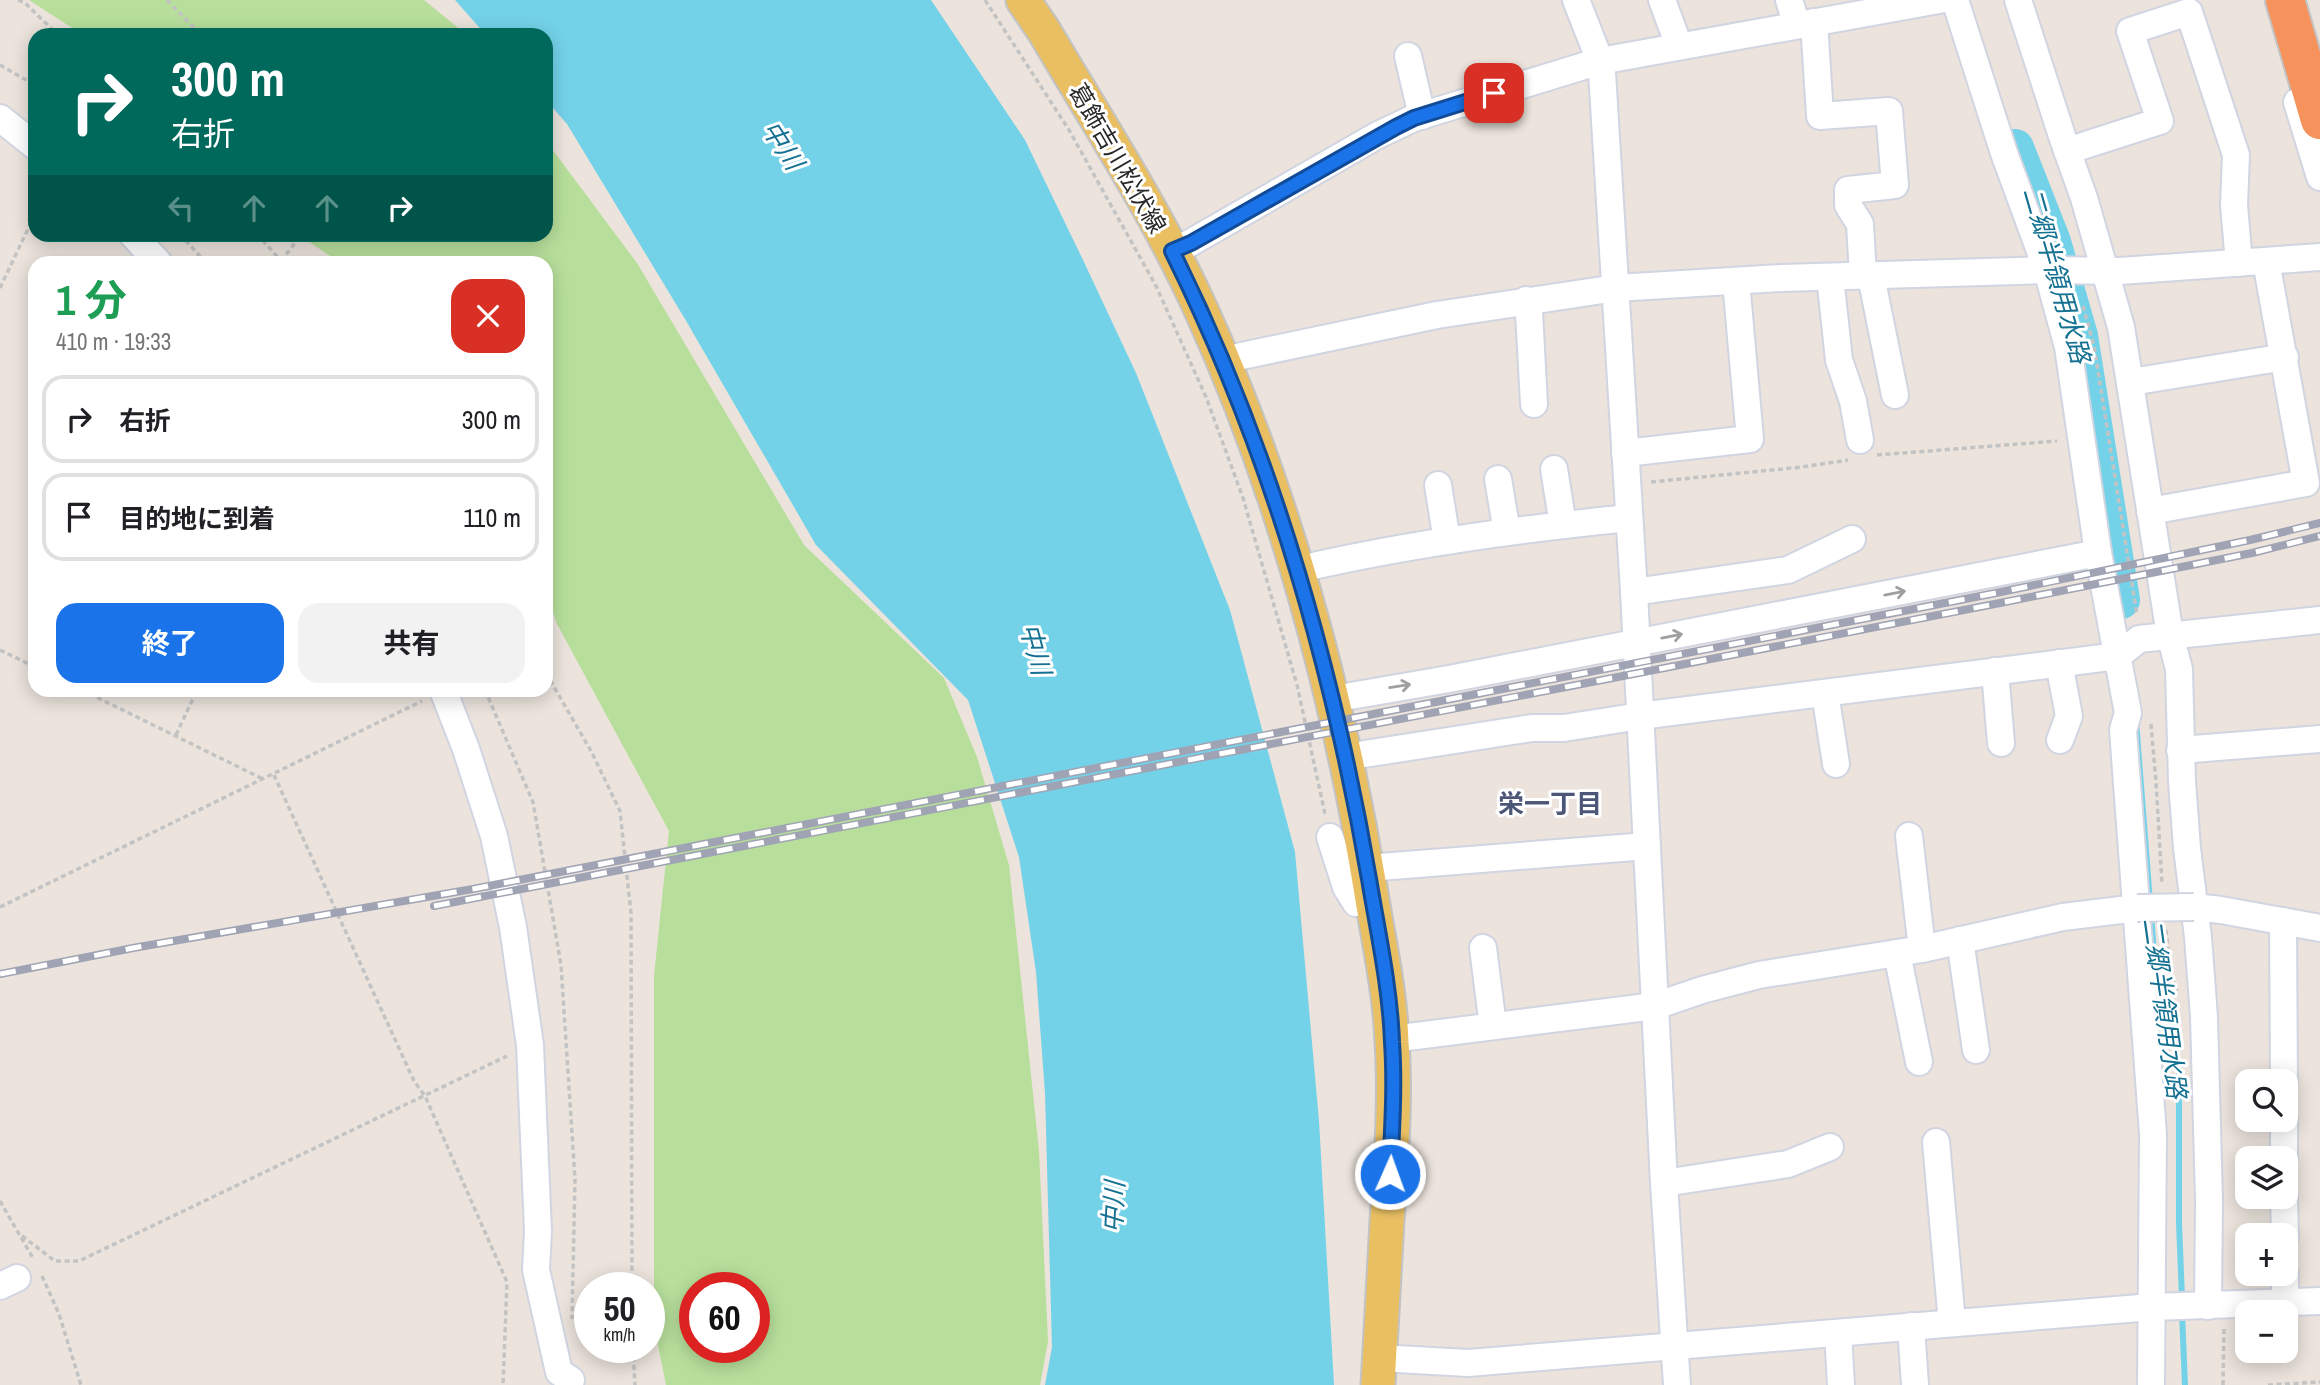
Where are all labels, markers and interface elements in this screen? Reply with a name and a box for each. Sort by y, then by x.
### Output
text: 300 m [171,45,285,111]
icon: right [56,56,147,147]
pin [1464,63,1524,123]
icon: arrive [1475,74,1513,112]
street label: 葛飾吉川松伏線 [1062,77,1174,239]
text: 右折 [171,112,235,155]
water label: 中川 [754,114,813,179]
water label: 二郷半領用水路 [2015,183,2099,369]
icon: left [162,189,200,227]
icon: ahead [235,189,273,227]
icon: ahead [308,189,346,227]
icon: right [381,189,419,227]
text: 1 分 [56,272,127,328]
button: close [451,279,525,353]
text: 410 m · 19:33 [56,326,171,357]
icon: right [60,400,98,438]
text: 300 m [462,402,521,437]
text: 右折 [119,403,171,438]
icon: arrive [60,498,98,536]
text: 110 m [463,500,521,535]
text: 目的地に到着 [119,501,275,536]
one-way arrow [1883,585,1906,599]
button: 終了 [56,603,284,683]
button: 共有 [298,603,525,683]
water label: 中川 [1012,619,1060,682]
one-way arrow [1660,629,1683,642]
one-way arrow [1388,680,1411,693]
district label: 栄一丁目 [1498,786,1602,821]
water label: 二郷半領用水路 [2135,915,2195,1103]
map controls [2235,1069,2298,1363]
button: search [2235,1069,2298,1132]
position arrow [1353,1137,1427,1211]
button: layers [2235,1146,2298,1209]
water label: 中川 [1094,1177,1132,1234]
button: + [2235,1223,2298,1286]
speed limit sign: 60 [679,1272,770,1363]
text: 50 [604,1285,635,1332]
button: − [2235,1300,2298,1363]
text: km/h [604,1322,636,1347]

